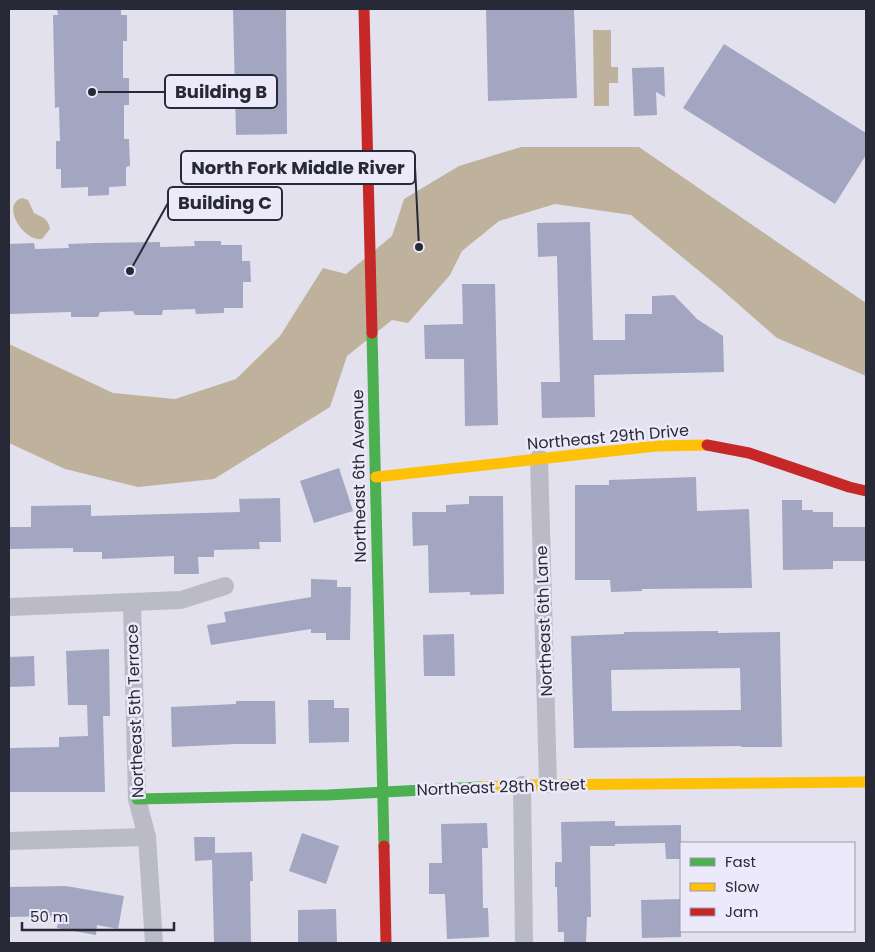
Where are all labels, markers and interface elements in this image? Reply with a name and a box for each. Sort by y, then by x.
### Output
callout: Building B [165,75,277,108]
text: Building B [175,79,267,104]
callout: North Fork Middle River [181,151,415,184]
text: North Fork Middle River [191,155,405,180]
callout: Building C [168,187,282,220]
text: Building C [178,190,272,215]
street label: Northeast 6th Avenue [346,389,372,563]
street label: Northeast 29th Drive [526,418,690,456]
street label: Northeast 6th Lane [530,545,558,697]
street label: Northeast 5th Terrace [120,624,150,798]
street label: Northeast 28th Street [416,773,586,801]
legend [680,842,855,932]
text: Fast [725,851,756,872]
text: Slow [725,876,760,897]
scale bar [22,900,175,932]
text: Jam [725,901,759,922]
text: 50 m [30,906,68,927]

